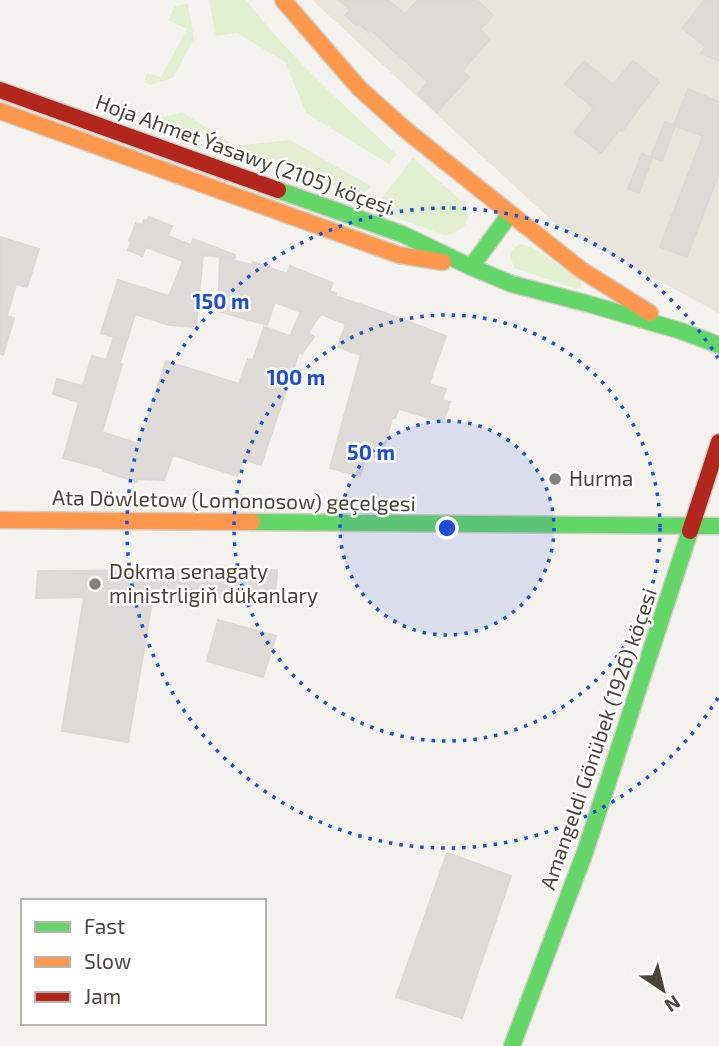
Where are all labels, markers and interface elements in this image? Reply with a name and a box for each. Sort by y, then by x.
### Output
street label: Hoja Ahmet Ýasawy (2105) köçesi [92,88,396,221]
text: 150 m [193,288,249,313]
text: 100 m [267,364,325,389]
text: 50 m [347,439,395,464]
place label: Hurma [569,465,633,490]
marker: Hurma [547,471,563,487]
street label: Ata Döwletow (Lomonosow) geçelgesi [52,484,416,517]
centre of rings [435,516,459,540]
place label: Dokma senagaty ministrligiň dükanlary [109,558,318,607]
marker: Dokma senagaty ministrligiň dükanlary [87,576,103,592]
street label: Amangeldi Gönübek (1926) köçesi [534,585,663,893]
legend [21,899,266,1025]
text: Fast [84,913,125,938]
text: Slow [84,948,131,973]
north arrow [628,955,698,1025]
text: Jam [84,983,121,1008]
text: N [661,991,685,1018]

